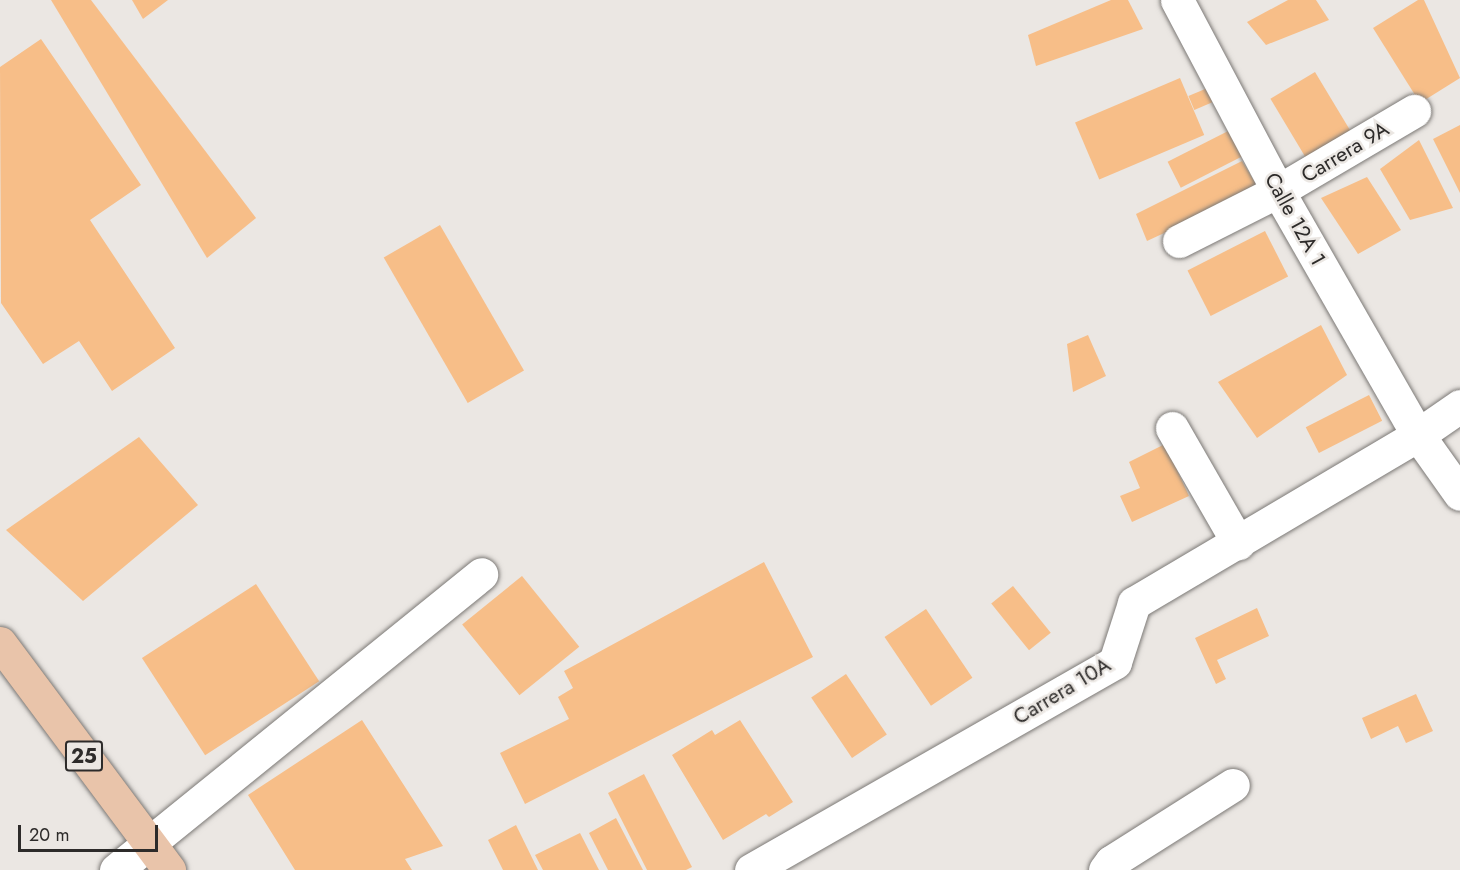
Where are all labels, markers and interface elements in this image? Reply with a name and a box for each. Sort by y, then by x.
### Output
street label: Carrera 9A [1297,116,1393,188]
street label: Calle 12A 1 [1259,168,1331,270]
street label: Carrera 10A [1009,652,1115,730]
road number: 25 [64,739,104,773]
scale bar [21,813,160,851]
text: 20 m [29,822,69,848]

